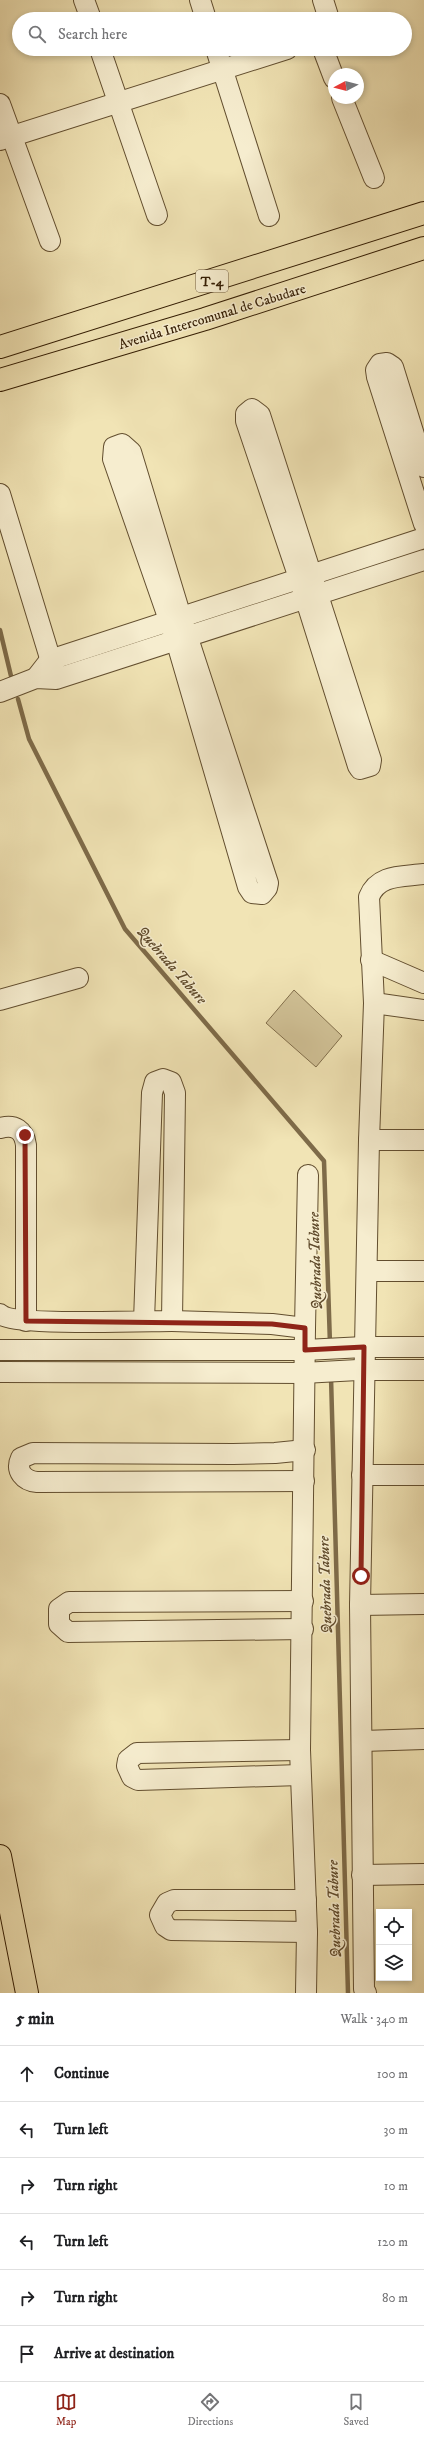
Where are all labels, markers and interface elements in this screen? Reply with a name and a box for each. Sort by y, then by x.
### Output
search box [12,12,412,56]
icon: search [26,23,48,45]
text: Search here [58,25,127,44]
north arrow [328,68,364,104]
road number: T-4 [196,270,228,292]
street label: Avenida Intercomunal de Cabudare [117,280,308,354]
water label: Quebrada Tabure [132,922,211,1009]
route end [16,1126,34,1144]
water label: Quebrada Tabure [304,1211,327,1310]
water label: Quebrada Tabure [314,1535,337,1634]
route start [352,1567,370,1585]
water label: Quebrada Tabure [323,1859,346,1958]
map controls [376,1909,412,1981]
button: locate [376,1909,412,1945]
button: layers [376,1945,412,1981]
text: 5 min [16,2008,54,2030]
text: Walk · 340 m [340,2011,408,2027]
icon: ahead [16,2063,38,2085]
text: Continue [54,2064,109,2083]
text: 100 m [377,2066,408,2082]
icon: left [16,2119,38,2141]
text: Turn left [54,2120,108,2139]
text: 30 m [384,2122,408,2138]
icon: right [16,2175,38,2197]
text: Turn right [54,2176,117,2195]
text: 10 m [384,2178,408,2194]
icon: left [16,2231,38,2253]
text: Turn left [54,2232,108,2251]
text: 120 m [377,2234,408,2250]
icon: right [16,2287,38,2309]
text: Turn right [54,2288,117,2307]
text: 80 m [382,2290,408,2306]
icon: arrive [16,2343,38,2365]
text: Arrive at destination [54,2344,174,2363]
tab: Map [55,2391,77,2429]
tab: Directions [188,2391,233,2429]
tab: Saved [344,2391,369,2429]

